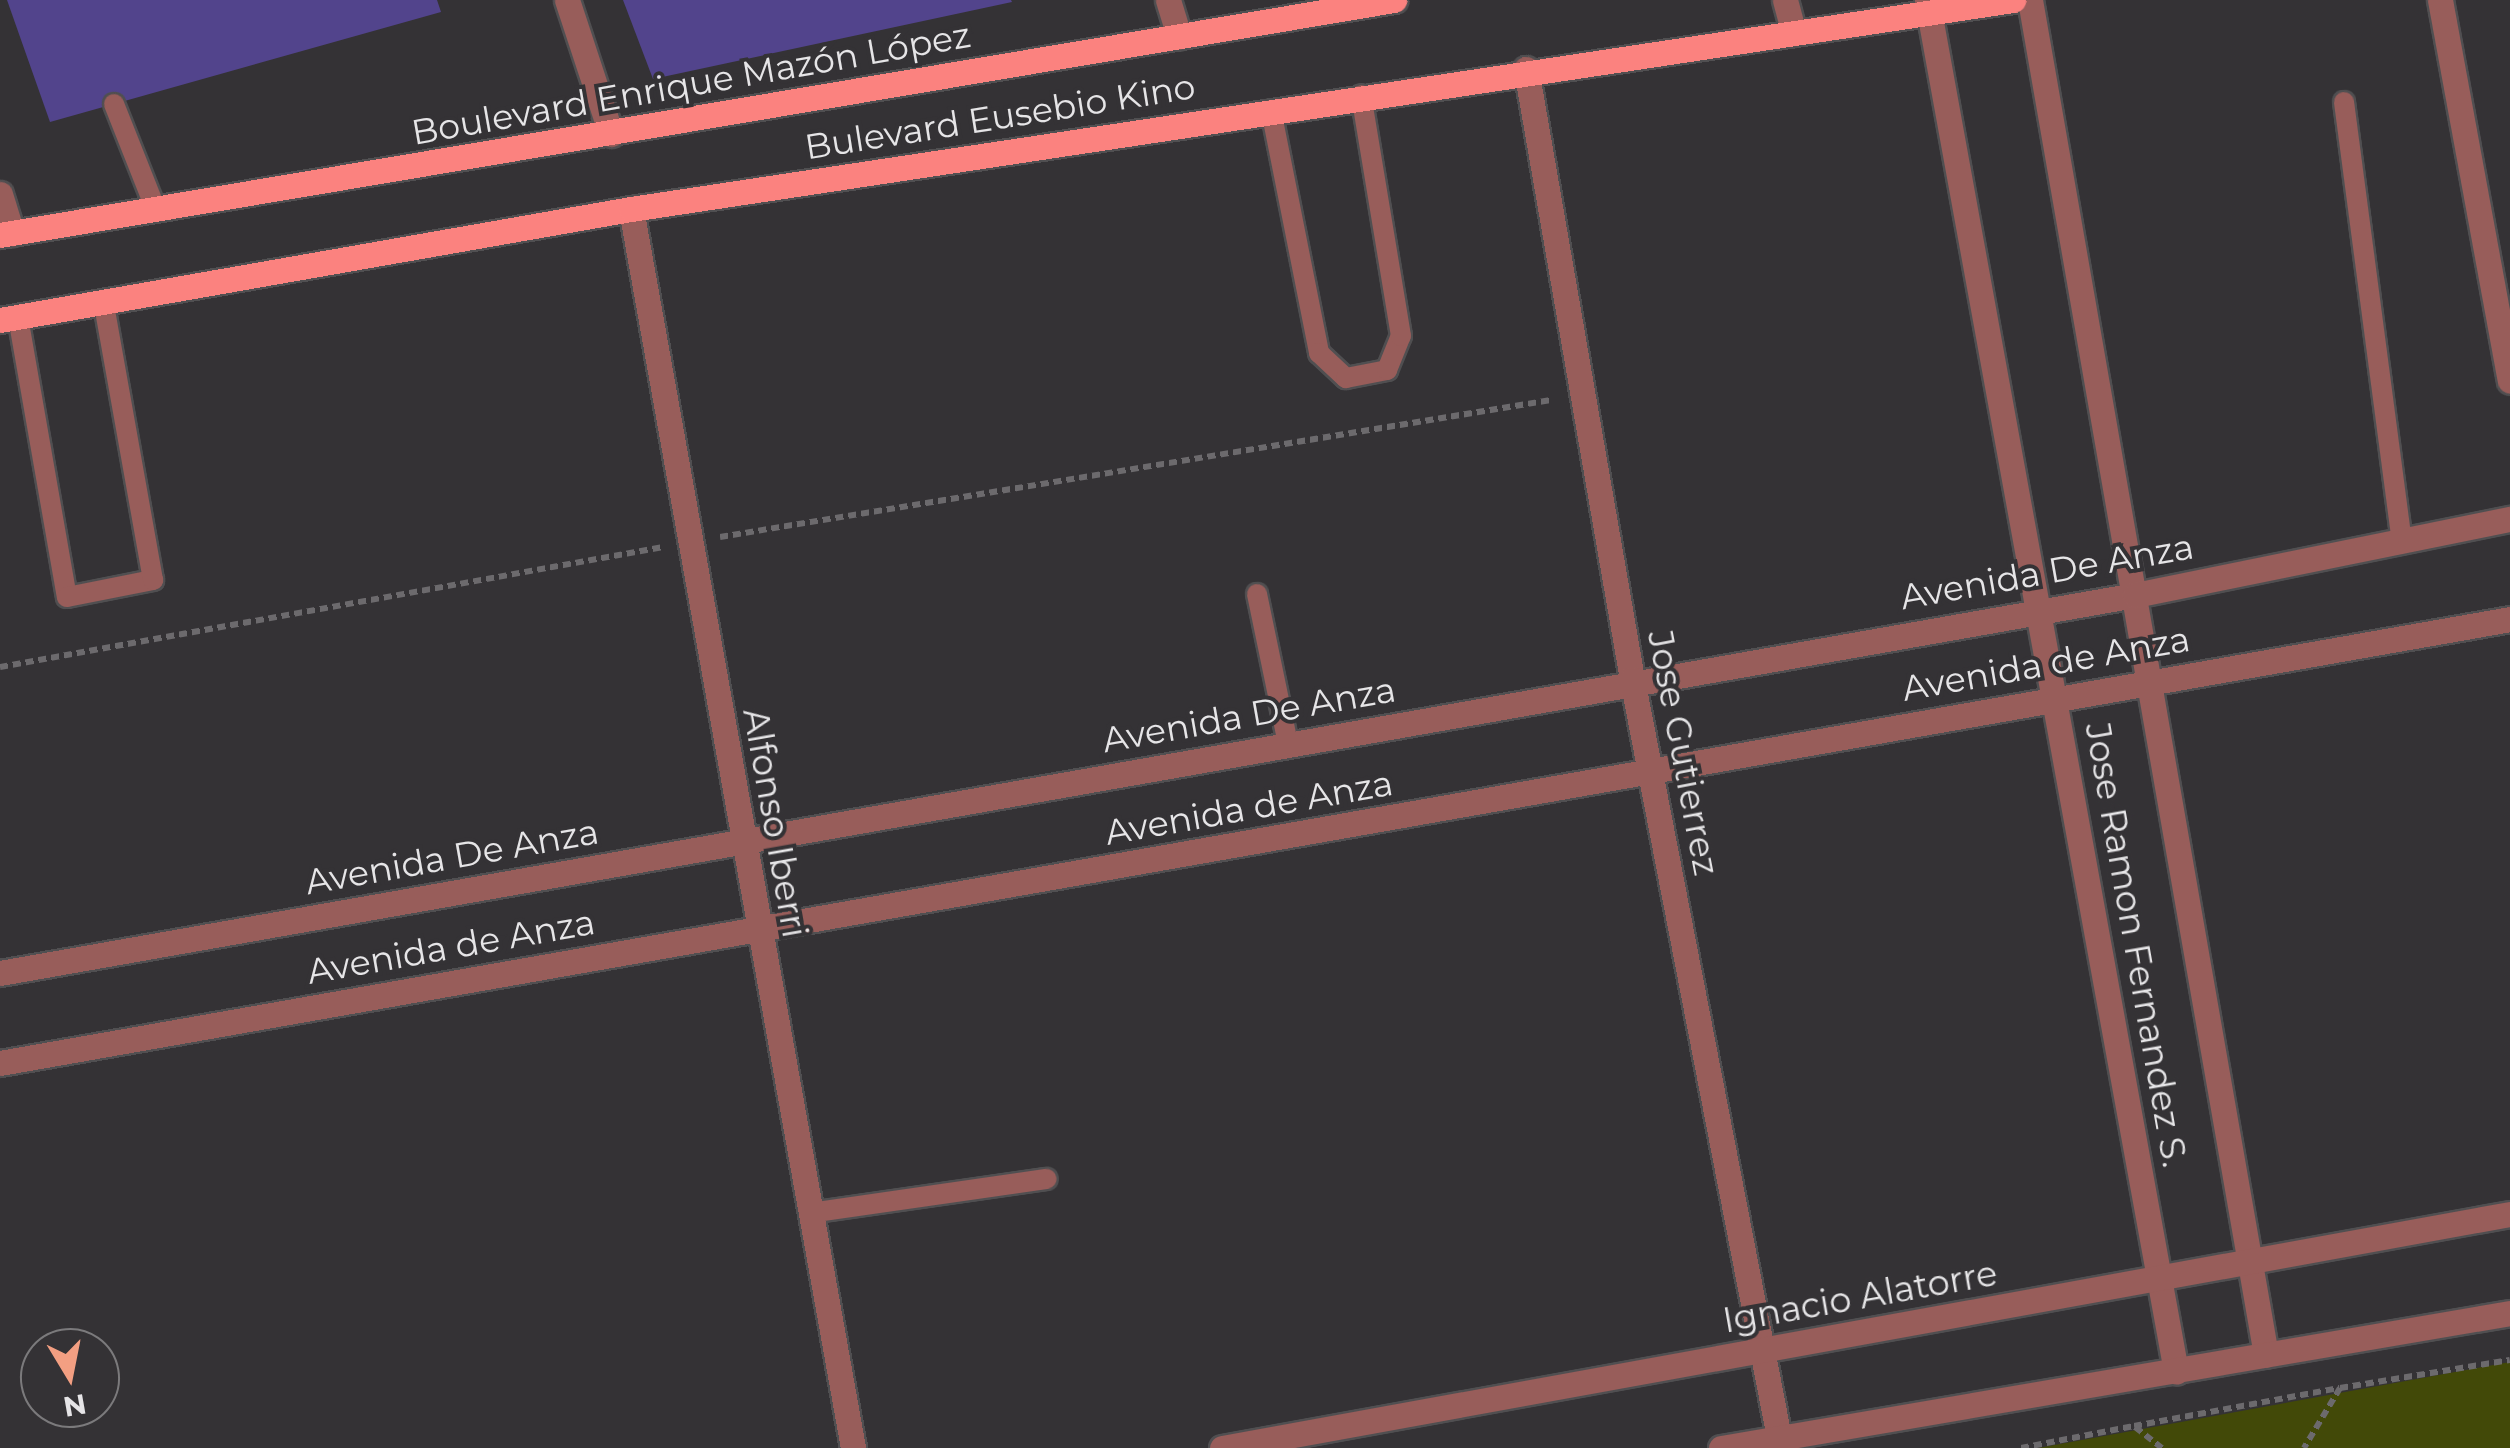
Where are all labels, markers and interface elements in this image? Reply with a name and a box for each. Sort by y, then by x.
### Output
street label: Boulevard Enrique Mazón López [408,14,974,154]
street label: Bulevard Eusebio Kino [802,65,1198,169]
street label: Avenida De Anza [1897,526,2197,618]
street label: Avenida de Anza [1899,618,2193,710]
street label: Jose Gutierrez [1639,627,1727,879]
street label: Avenida De Anza [1099,669,1399,761]
street label: Alfonso Iberri [734,705,816,941]
street label: Jose Ramon Fernandez S. [2076,720,2196,1170]
street label: Avenida de Anza [1102,762,1396,854]
street label: Avenida De Anza [302,811,602,903]
street label: Avenida de Anza [304,901,598,993]
street label: Ignacio Alatorre [1719,1252,2001,1342]
north arrow [20,1328,120,1428]
text: N [61,1387,89,1424]

